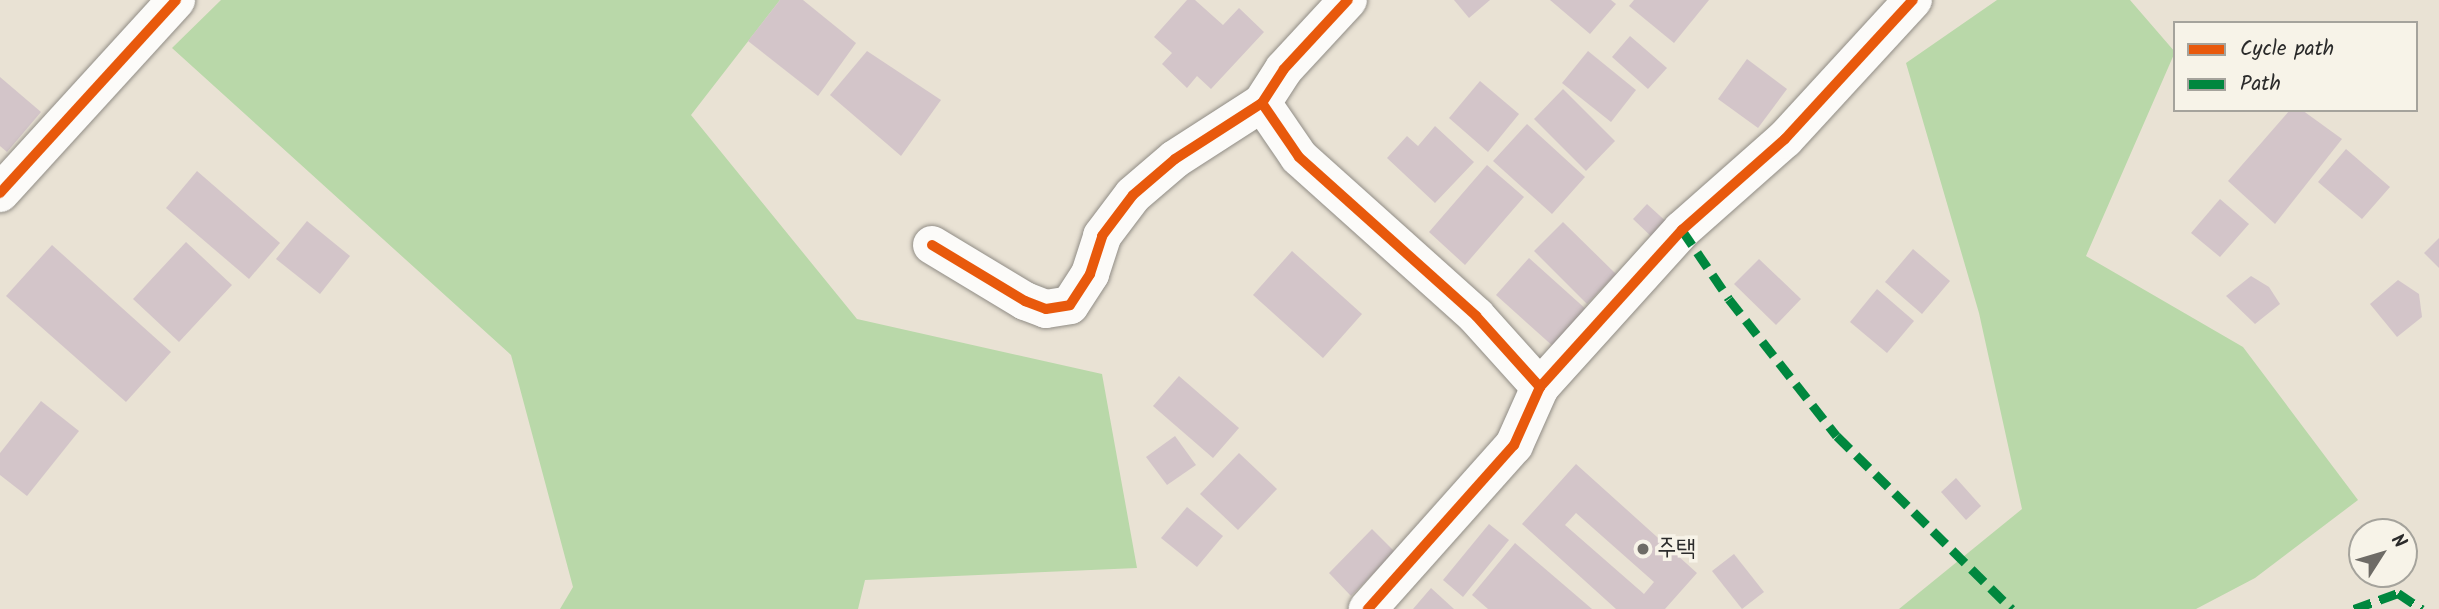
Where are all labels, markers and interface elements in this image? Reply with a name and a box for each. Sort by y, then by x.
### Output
legend [2173,21,2418,112]
text: Cycle path [2240,33,2334,66]
text: Path [2240,68,2281,101]
north arrow [2348,518,2418,588]
text: N [2383,528,2414,555]
place label: 주택 [1657,535,1696,563]
marker: 주택 [1635,541,1651,557]

